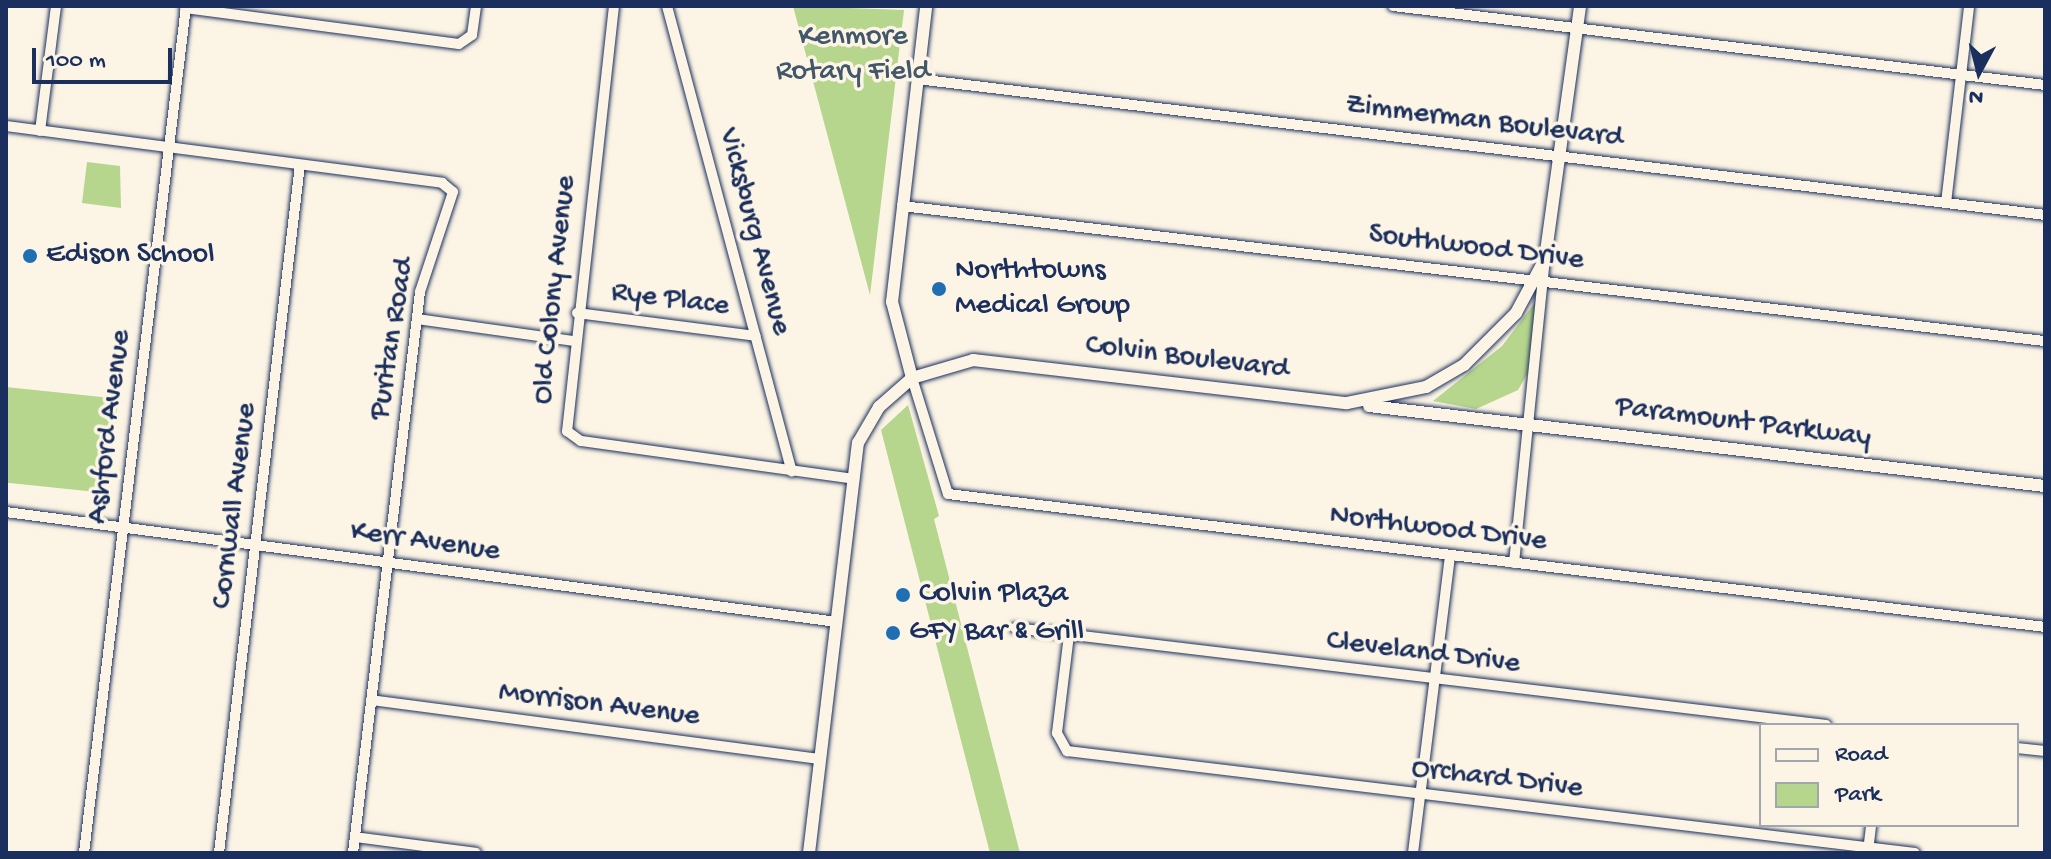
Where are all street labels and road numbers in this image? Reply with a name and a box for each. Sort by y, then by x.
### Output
street label: Zimmerman Boulevard [1343,88,1625,158]
street label: Vicksburg Avenue [708,125,798,339]
street label: Old Colony Avenue [526,174,586,406]
street label: Southwood Drive [1366,218,1586,280]
street label: Puritan Road [363,255,425,423]
street label: Rye Place [609,276,731,326]
street label: Ashford Avenue [81,328,141,526]
street label: Colvin Boulevard [1083,329,1291,389]
street label: Paramount Parkway [1613,390,1873,458]
street label: Cornwall Avenue [206,401,266,611]
street label: Northwood Drive [1327,499,1549,561]
street label: Kerr Avenue [348,515,502,571]
street label: Cleveland Drive [1324,624,1522,684]
street label: Morrison Avenue [496,676,702,736]
street label: Orchard Drive [1409,752,1585,808]

